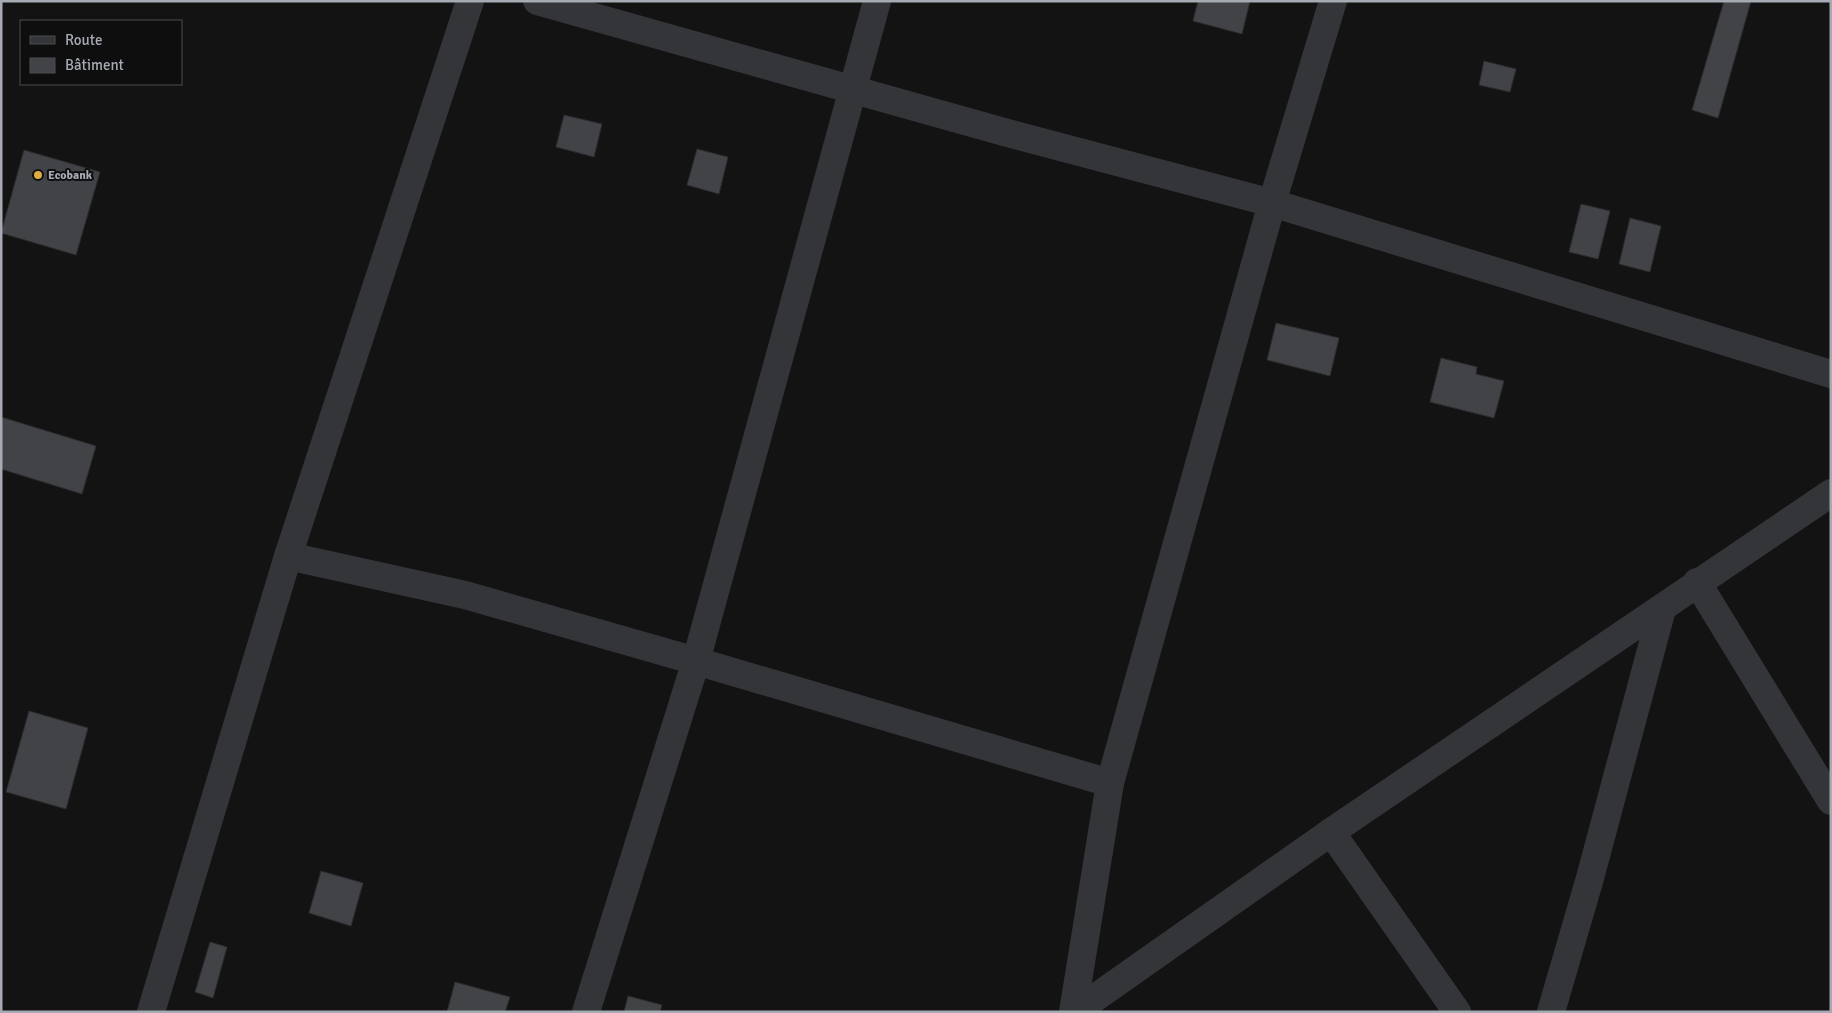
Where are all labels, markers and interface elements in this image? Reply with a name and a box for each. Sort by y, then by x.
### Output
legend [20,20,182,85]
text: Route [65,31,102,49]
text: Bâtiment [65,56,124,74]
place label: Ecobank [48,168,93,183]
marker: Ecobank [32,169,44,181]

